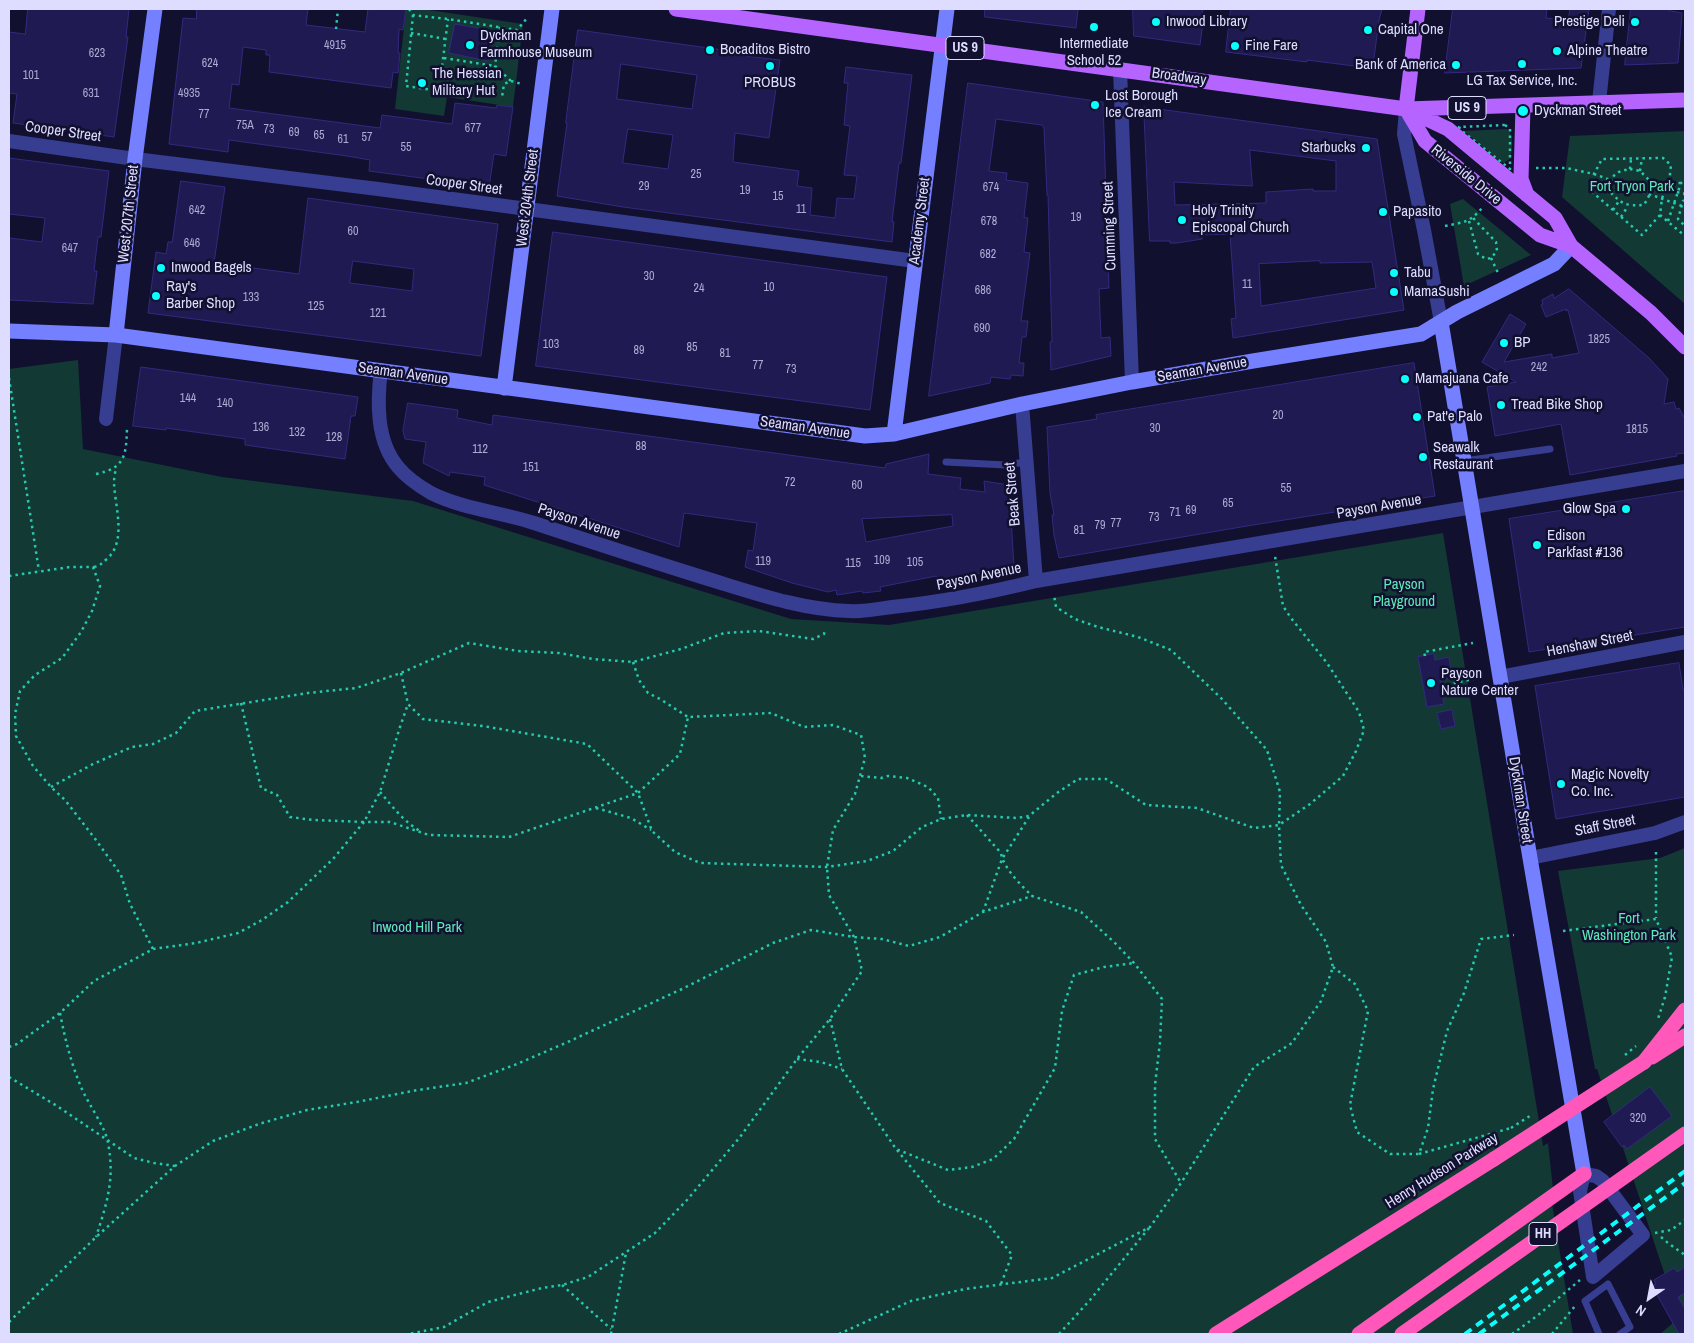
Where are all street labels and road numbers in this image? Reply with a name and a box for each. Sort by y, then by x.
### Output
road number: US 9 [946,36,984,59]
street label: Broadway [1151,64,1207,90]
road number: US 9 [1448,96,1486,120]
street label: Cooper Street [24,118,102,146]
street label: Riverside Drive [1427,141,1505,209]
street label: West 204th Street [513,148,543,248]
street label: West 207th Street [115,164,143,264]
street label: Cooper Street [425,171,503,199]
street label: Academy Street [906,176,934,266]
street label: Cumming Street [1099,181,1121,271]
street label: Seaman Avenue [1156,353,1248,387]
street label: Seaman Avenue [357,359,449,389]
street label: Seaman Avenue [759,413,851,443]
street label: Beak Street [1001,461,1025,527]
street label: Payson Avenue [1335,491,1423,523]
street label: Payson Avenue [535,500,623,544]
street label: Payson Avenue [935,559,1023,595]
street label: Henshaw Street [1545,627,1635,661]
street label: Dyckman Street [1504,755,1536,845]
street label: Staff Street [1573,811,1637,841]
street label: Henry Hudson Parkway [1382,1129,1502,1213]
road number: HH [1529,1222,1557,1246]

